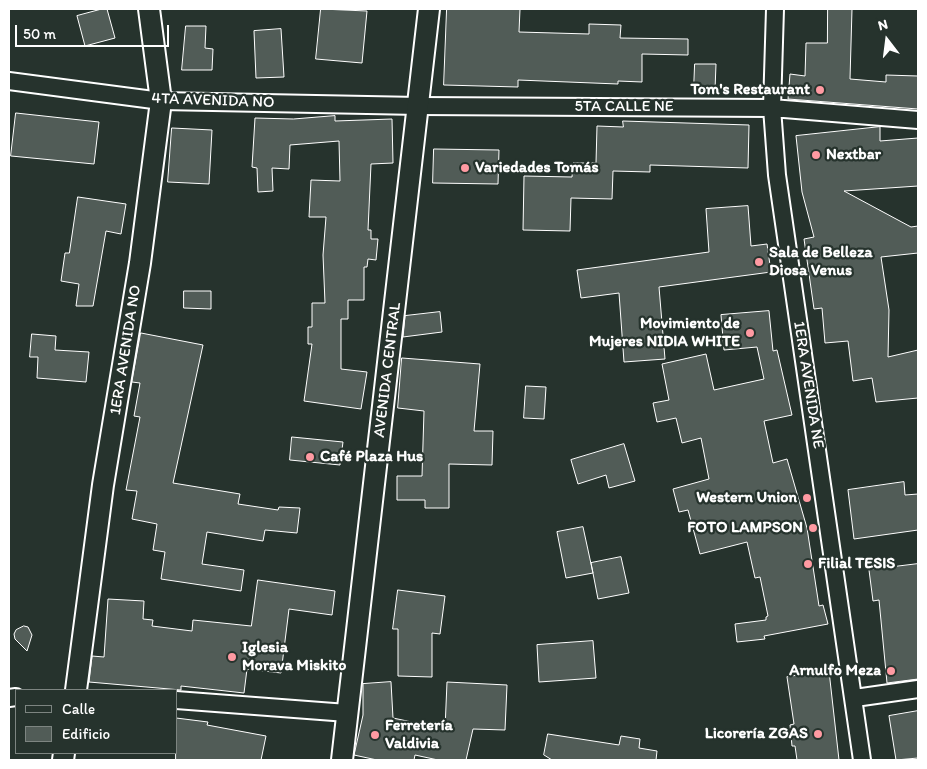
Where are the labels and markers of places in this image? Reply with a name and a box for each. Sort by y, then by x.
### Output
place label: Tom's Restaurant [690,80,810,100]
marker: Tom's Restaurant [814,84,826,96]
place label: Nextbar [826,145,881,165]
marker: Nextbar [810,149,822,161]
place label: Variedades Tomás [475,158,599,178]
marker: Variedades Tomás [459,162,471,174]
place label: Sala de Belleza Diosa Venus [769,243,873,281]
marker: Sala de Belleza Diosa Venus [753,256,765,268]
place label: Movimiento de Mujeres NIDIA WHITE [589,314,740,352]
marker: Movimiento de Mujeres NIDIA WHITE [744,327,756,339]
place label: Café Plaza Hus [320,447,423,467]
marker: Café Plaza Hus [304,451,316,463]
place label: Western Union [696,488,797,508]
marker: Western Union [801,492,813,504]
place label: FOTO LAMPSON [687,518,803,538]
marker: FOTO LAMPSON [807,522,819,534]
place label: Filial TESIS [818,554,895,574]
marker: Filial TESIS [802,558,814,570]
place label: Iglesia Morava Miskito [242,638,346,676]
marker: Iglesia Morava Miskito [226,651,238,663]
place label: Arnulfo Meza [789,661,881,681]
marker: Arnulfo Meza [885,665,897,677]
place label: Ferretería Valdivia [385,716,453,754]
place label: Licorería ZGAS [705,724,808,744]
marker: Licorería ZGAS [812,728,824,740]
marker: Ferretería Valdivia [369,729,381,741]

